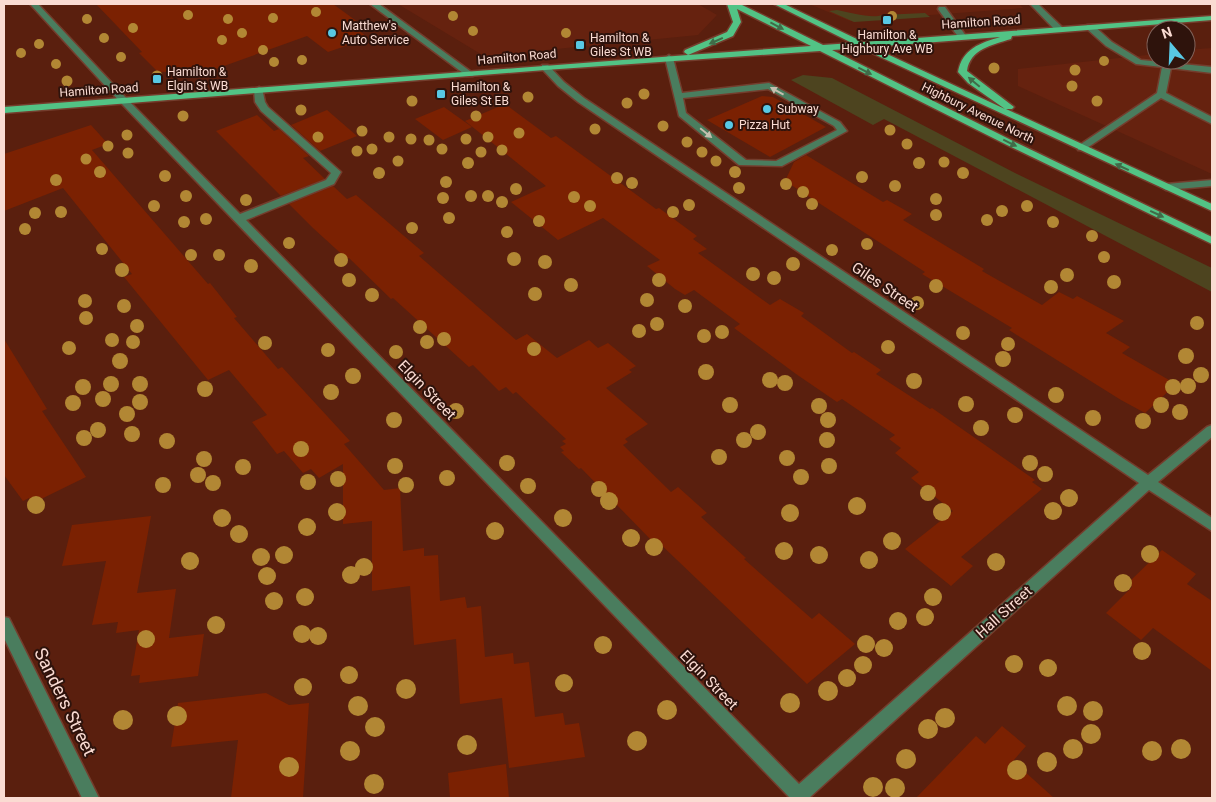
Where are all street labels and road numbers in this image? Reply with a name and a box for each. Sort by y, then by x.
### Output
street label: Hamilton Road [941,12,1021,32]
street label: Hamilton Road [477,47,557,67]
street label: Hamilton Road [59,80,139,100]
street label: Highbury Avenue North [919,80,1037,146]
street label: Giles Street [848,258,922,316]
street label: Elgin Street [394,356,460,424]
street label: Hall Street [972,582,1036,642]
street label: Sanders Street [30,644,101,759]
street label: Elgin Street [676,646,742,714]

